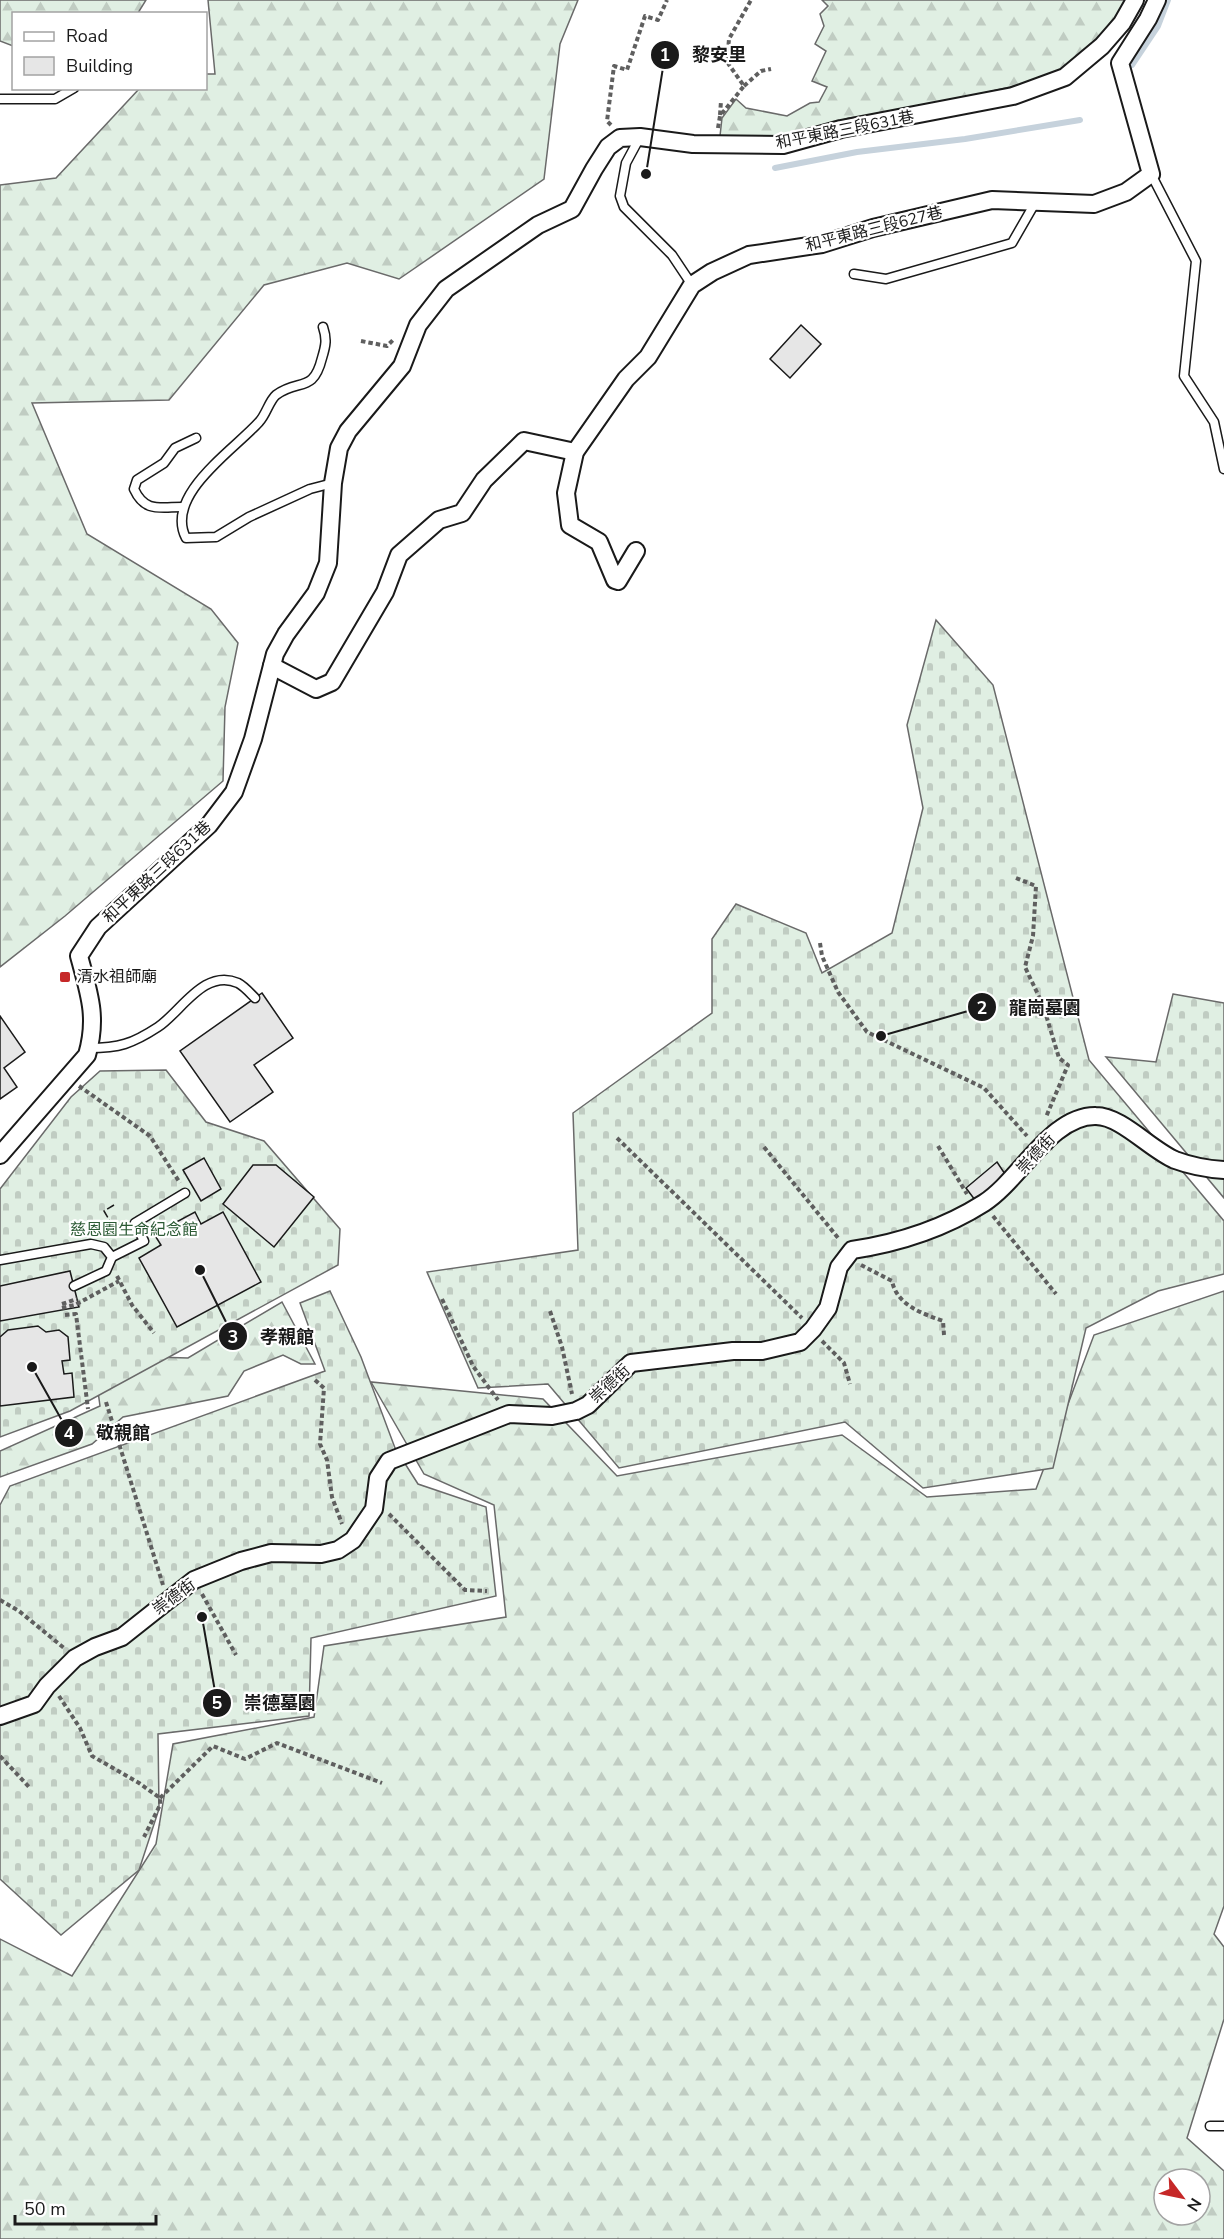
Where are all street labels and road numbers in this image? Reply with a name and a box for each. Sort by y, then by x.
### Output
street label: 和平東路三段631巷 [774,106,916,154]
street label: 和平東路三段627巷 [803,201,945,257]
street label: 和平東路三段631巷 [98,816,216,928]
street label: 崇德街 [1012,1129,1060,1179]
street label: 崇德街 [585,1360,635,1408]
street label: 崇德街 [148,1574,200,1620]

